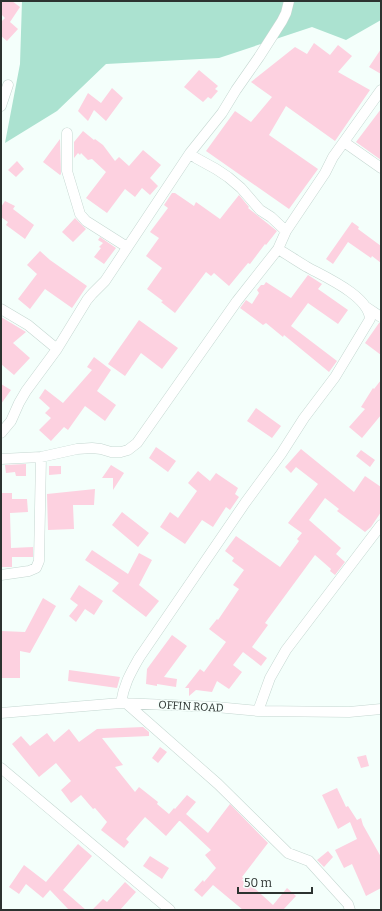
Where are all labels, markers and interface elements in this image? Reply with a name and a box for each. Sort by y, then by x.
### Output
street label: OFFIN ROAD [158,698,224,715]
scale bar [238,869,312,895]
text: 50 m [244,876,273,890]

